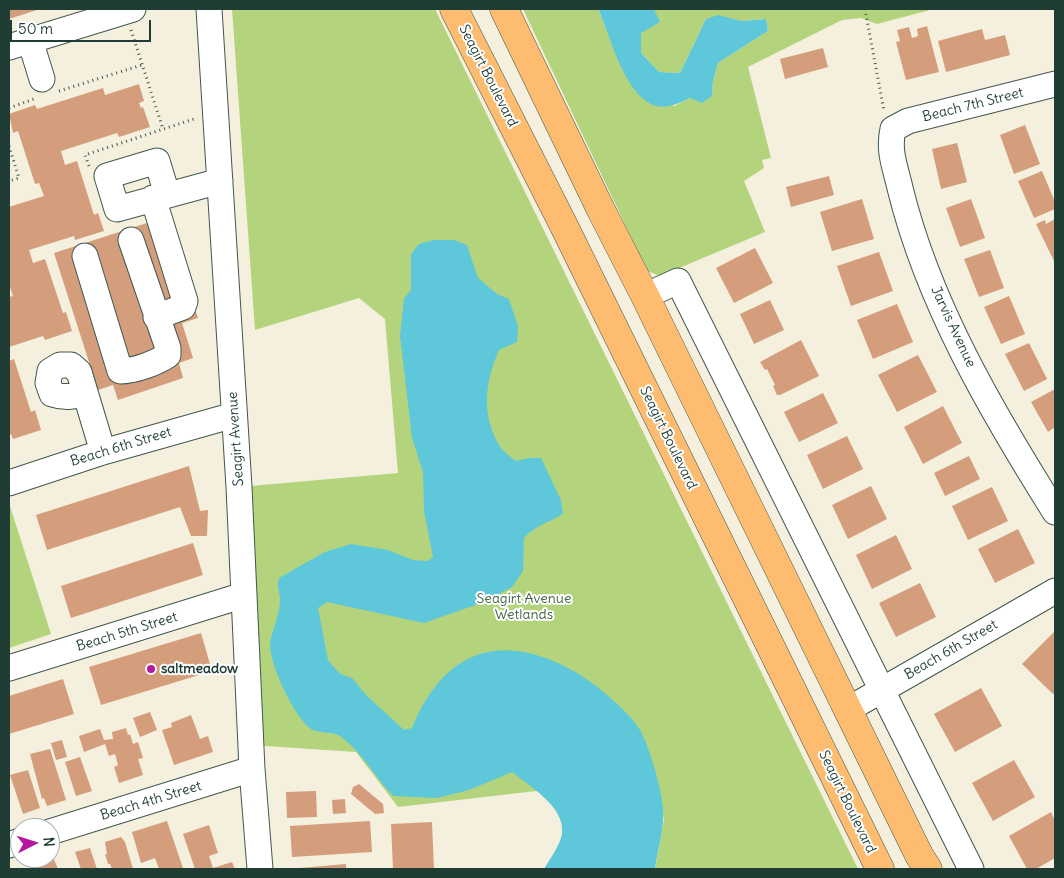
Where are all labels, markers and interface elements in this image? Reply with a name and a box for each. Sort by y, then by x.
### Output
scale bar [12,10,154,42]
text: 50 m [18,19,53,38]
street label: Seagirt Boulevard [455,22,521,130]
street label: Beach 7th Street [921,84,1025,126]
street label: Jarvis Avenue [927,284,979,370]
street label: Seagirt Boulevard [636,384,700,492]
street label: Seagirt Avenue [224,391,248,487]
street label: Beach 6th Street [68,424,174,470]
park label: Seagirt Avenue Wetlands [477,591,571,624]
street label: Beach 5th Street [74,609,180,655]
street label: Beach 6th Street [901,617,1001,683]
place label: saltmeadow [161,661,238,677]
marker: saltmeadow [145,663,157,675]
street label: Seagirt Boulevard [815,748,879,856]
street label: Beach 4th Street [98,778,204,824]
north arrow [10,818,60,868]
text: N [40,836,58,847]

